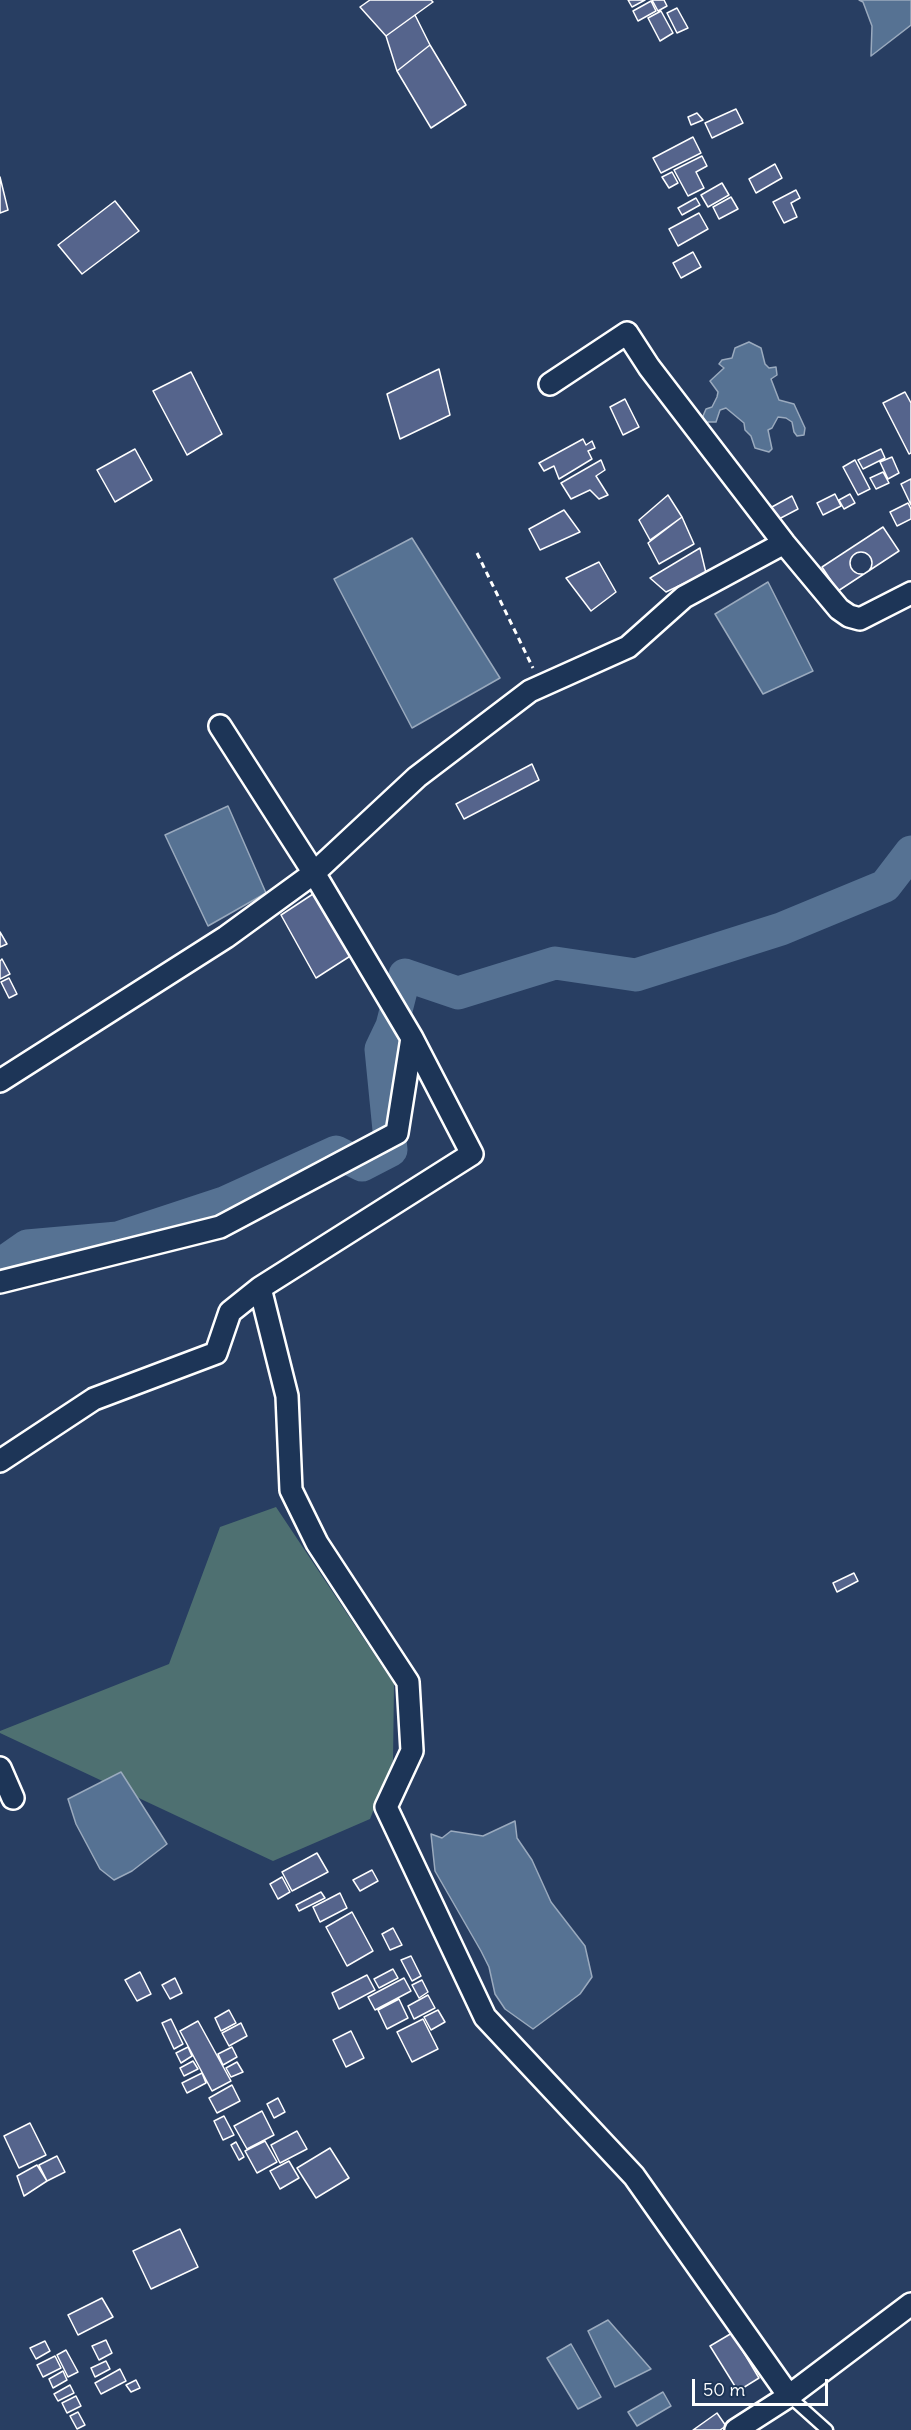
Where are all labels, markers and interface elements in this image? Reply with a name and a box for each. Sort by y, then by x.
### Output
scale bar [695,2367,832,2405]
text: 50 m [703,2378,745,2401]

